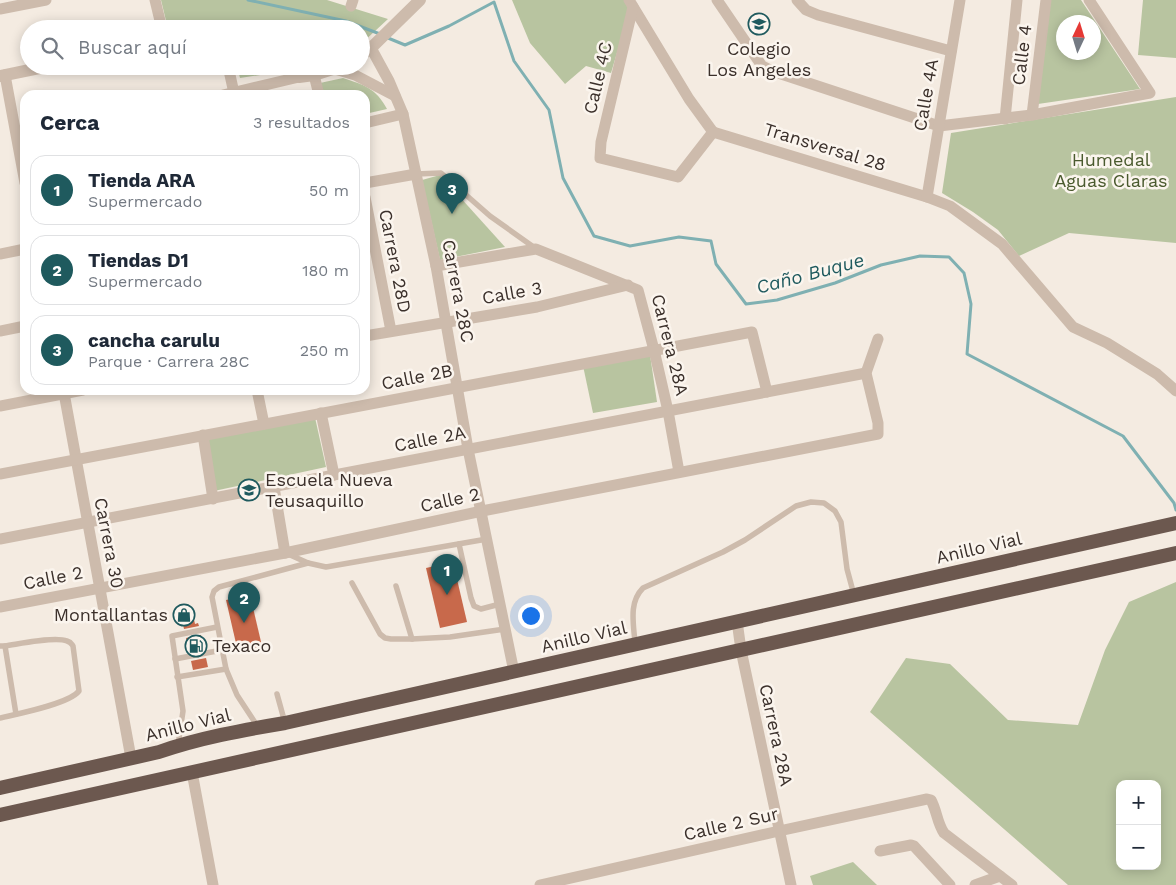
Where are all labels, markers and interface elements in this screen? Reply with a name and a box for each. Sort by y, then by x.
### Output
school or university icon: Colegio Los Angeles [747,12,771,36]
north arrow [1056,15,1101,60]
search box [20,20,370,75]
street label: Calle 4 [1007,23,1036,87]
icon: search [38,34,66,62]
text: Buscar aquí [78,36,187,59]
place label: Colegio Los Angeles [707,38,811,80]
street label: Calle 4C [579,40,616,116]
street label: Calle 4A [909,57,942,133]
text: Cerca [40,110,99,135]
text: 3 resultados [253,113,350,132]
street label: Transversal 28 [762,118,889,175]
park label: Humedal Aguas Claras [1054,149,1168,191]
text: Tienda ARA [88,169,195,192]
pin: 3 [436,173,468,214]
text: 1 [54,181,60,200]
text: 50 m [309,181,349,200]
text: Supermercado [88,192,202,211]
street label: Carrera 28D [375,207,416,314]
street label: Carrera 28C [438,238,479,344]
water label: Caño Buque [754,248,867,299]
text: Tiendas D1 [88,249,189,272]
text: 2 [52,261,62,280]
text: 180 m [302,261,349,280]
text: Supermercado [88,272,202,291]
street label: Calle 3 [480,277,544,308]
street label: Carrera 28A [648,292,693,398]
text: cancha carulu [88,329,220,352]
text: 3 [52,341,62,360]
text: 250 m [300,341,349,360]
text: Parque · Carrera 28C [88,352,249,371]
street label: Calle 2B [379,359,454,394]
street label: Calle 2A [392,421,468,456]
place label: Escuela Nueva Teusaquillo [265,469,393,511]
school or university icon: Escuela Nueva Teusaquillo [237,478,261,502]
street label: Calle 2 [418,483,482,516]
street label: Carrera 30 [90,496,129,590]
street label: Anillo Vial [934,527,1024,568]
pin: 1 [431,554,463,595]
street label: Calle 2 [21,561,85,594]
pin: 2 [228,582,260,623]
shop icon: Montallantas [172,603,196,627]
your location [518,603,544,629]
place label: Montallantas [54,604,168,625]
street label: Anillo Vial [539,616,629,657]
fuel station icon: Texaco [184,634,208,658]
place label: Texaco [212,635,271,656]
street label: Carrera 28A [755,682,798,788]
street label: Anillo Vial [143,704,233,745]
map controls [1116,780,1161,870]
button: + [1116,780,1161,825]
street label: Calle 2 Sur [681,802,780,845]
button: − [1116,825,1161,870]

